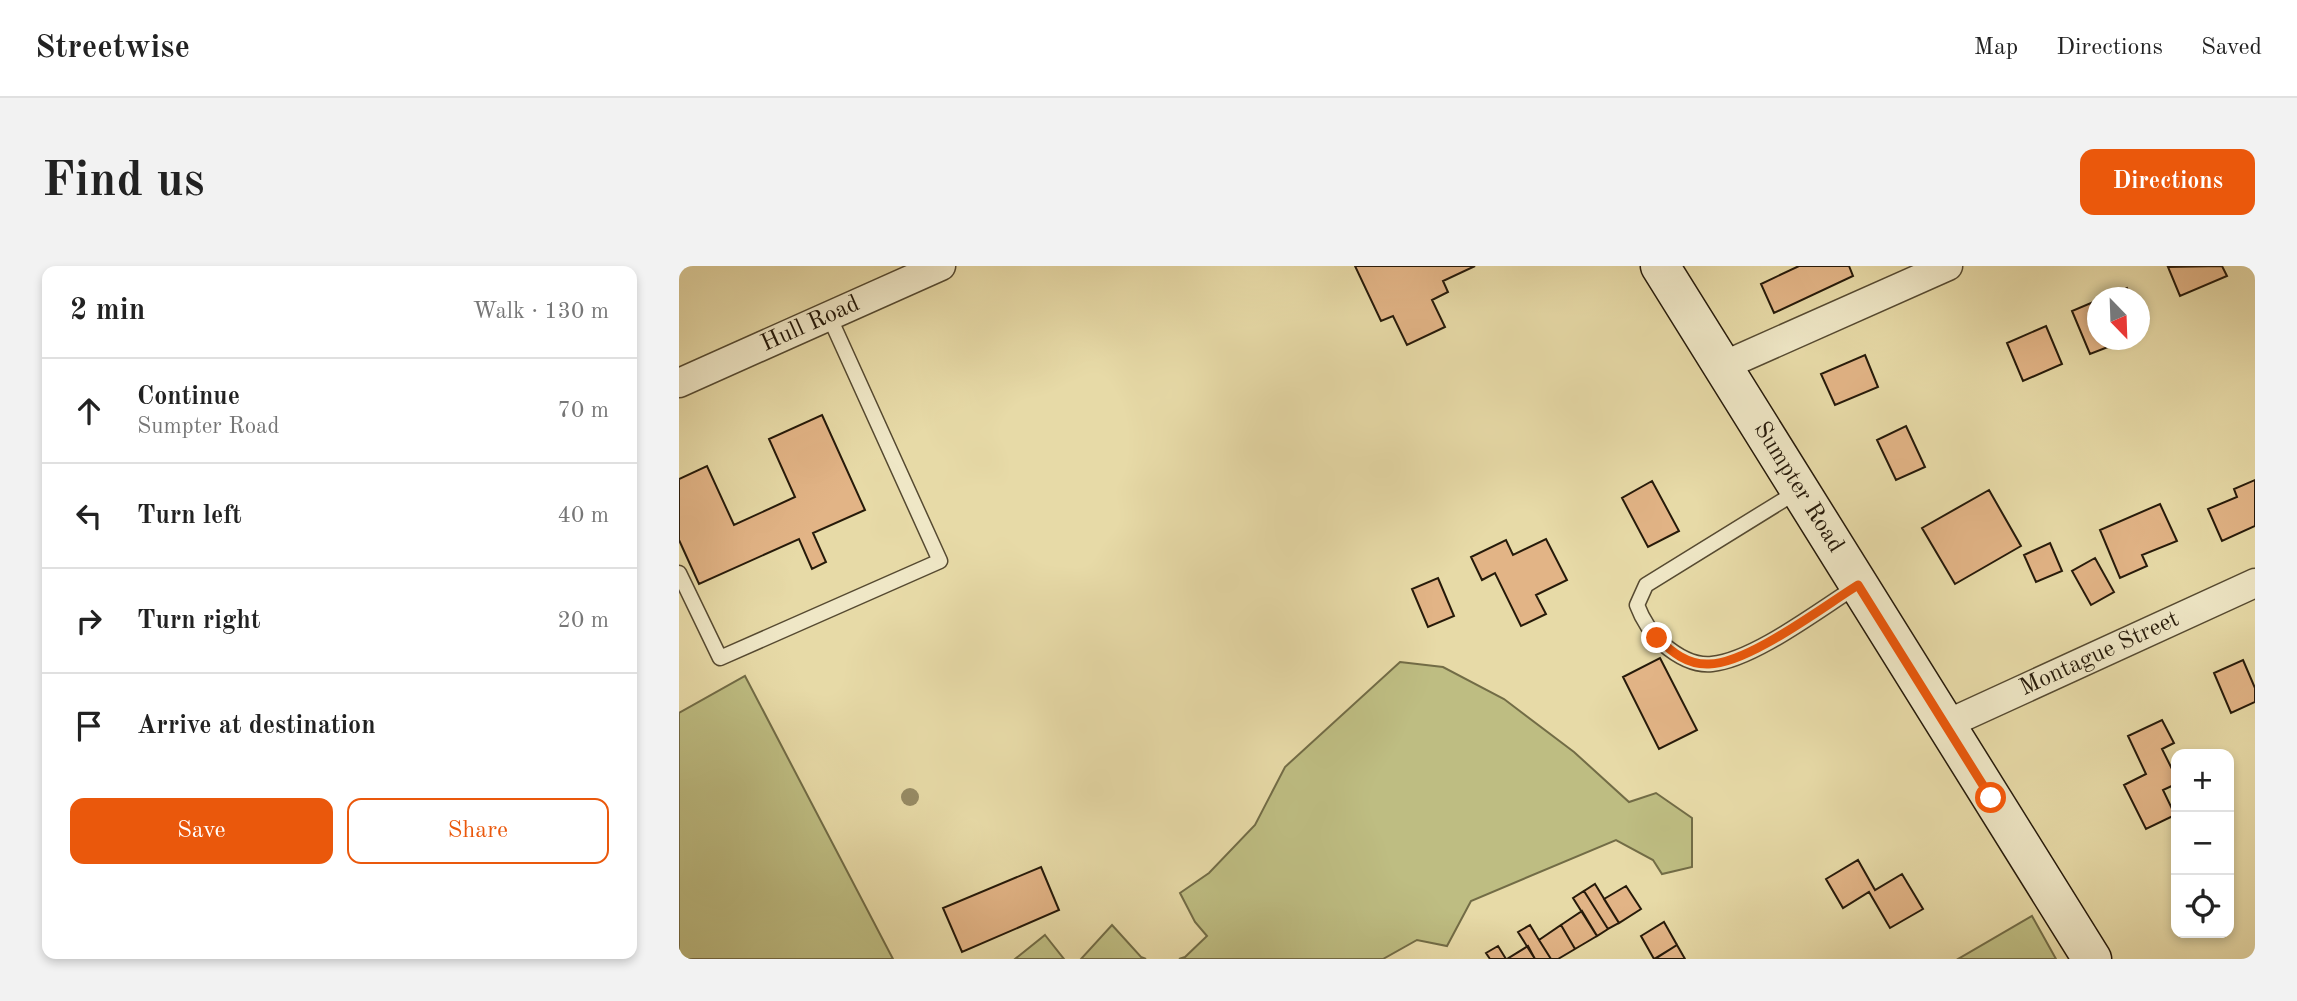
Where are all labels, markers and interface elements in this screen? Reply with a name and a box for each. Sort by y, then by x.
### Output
text: Streetwise [35,32,190,65]
text: Map [1974,36,2018,60]
text: Directions [2056,36,2163,60]
text: Saved [2201,36,2262,60]
button: Directions [2080,149,2255,215]
text: Find us [42,158,205,207]
north arrow [2087,287,2150,350]
street label: Hull Road [758,292,863,357]
text: 2 min [70,296,145,326]
text: Walk · 130 m [473,300,609,323]
text: Continue [137,384,240,410]
icon: ahead [70,392,108,430]
text: 70 m [558,399,609,422]
text: Sumpter Road [137,415,279,438]
street label: Sumpter Road [1749,418,1848,557]
icon: left [70,497,108,535]
text: Turn left [137,503,242,529]
text: 40 m [558,504,609,527]
icon: right [70,602,108,640]
street label: Montague Street [2016,607,2183,701]
text: Turn right [137,608,260,634]
text: 20 m [558,609,609,632]
route end [1641,622,1672,653]
icon: arrive [70,707,108,745]
text: Arrive at destination [137,713,376,739]
map controls [2171,749,2234,938]
button: + [2171,749,2234,812]
route start [1975,782,2006,813]
button: Save [70,798,333,864]
button: Share [347,798,609,864]
button: − [2171,812,2234,875]
button: locate [2171,875,2234,938]

